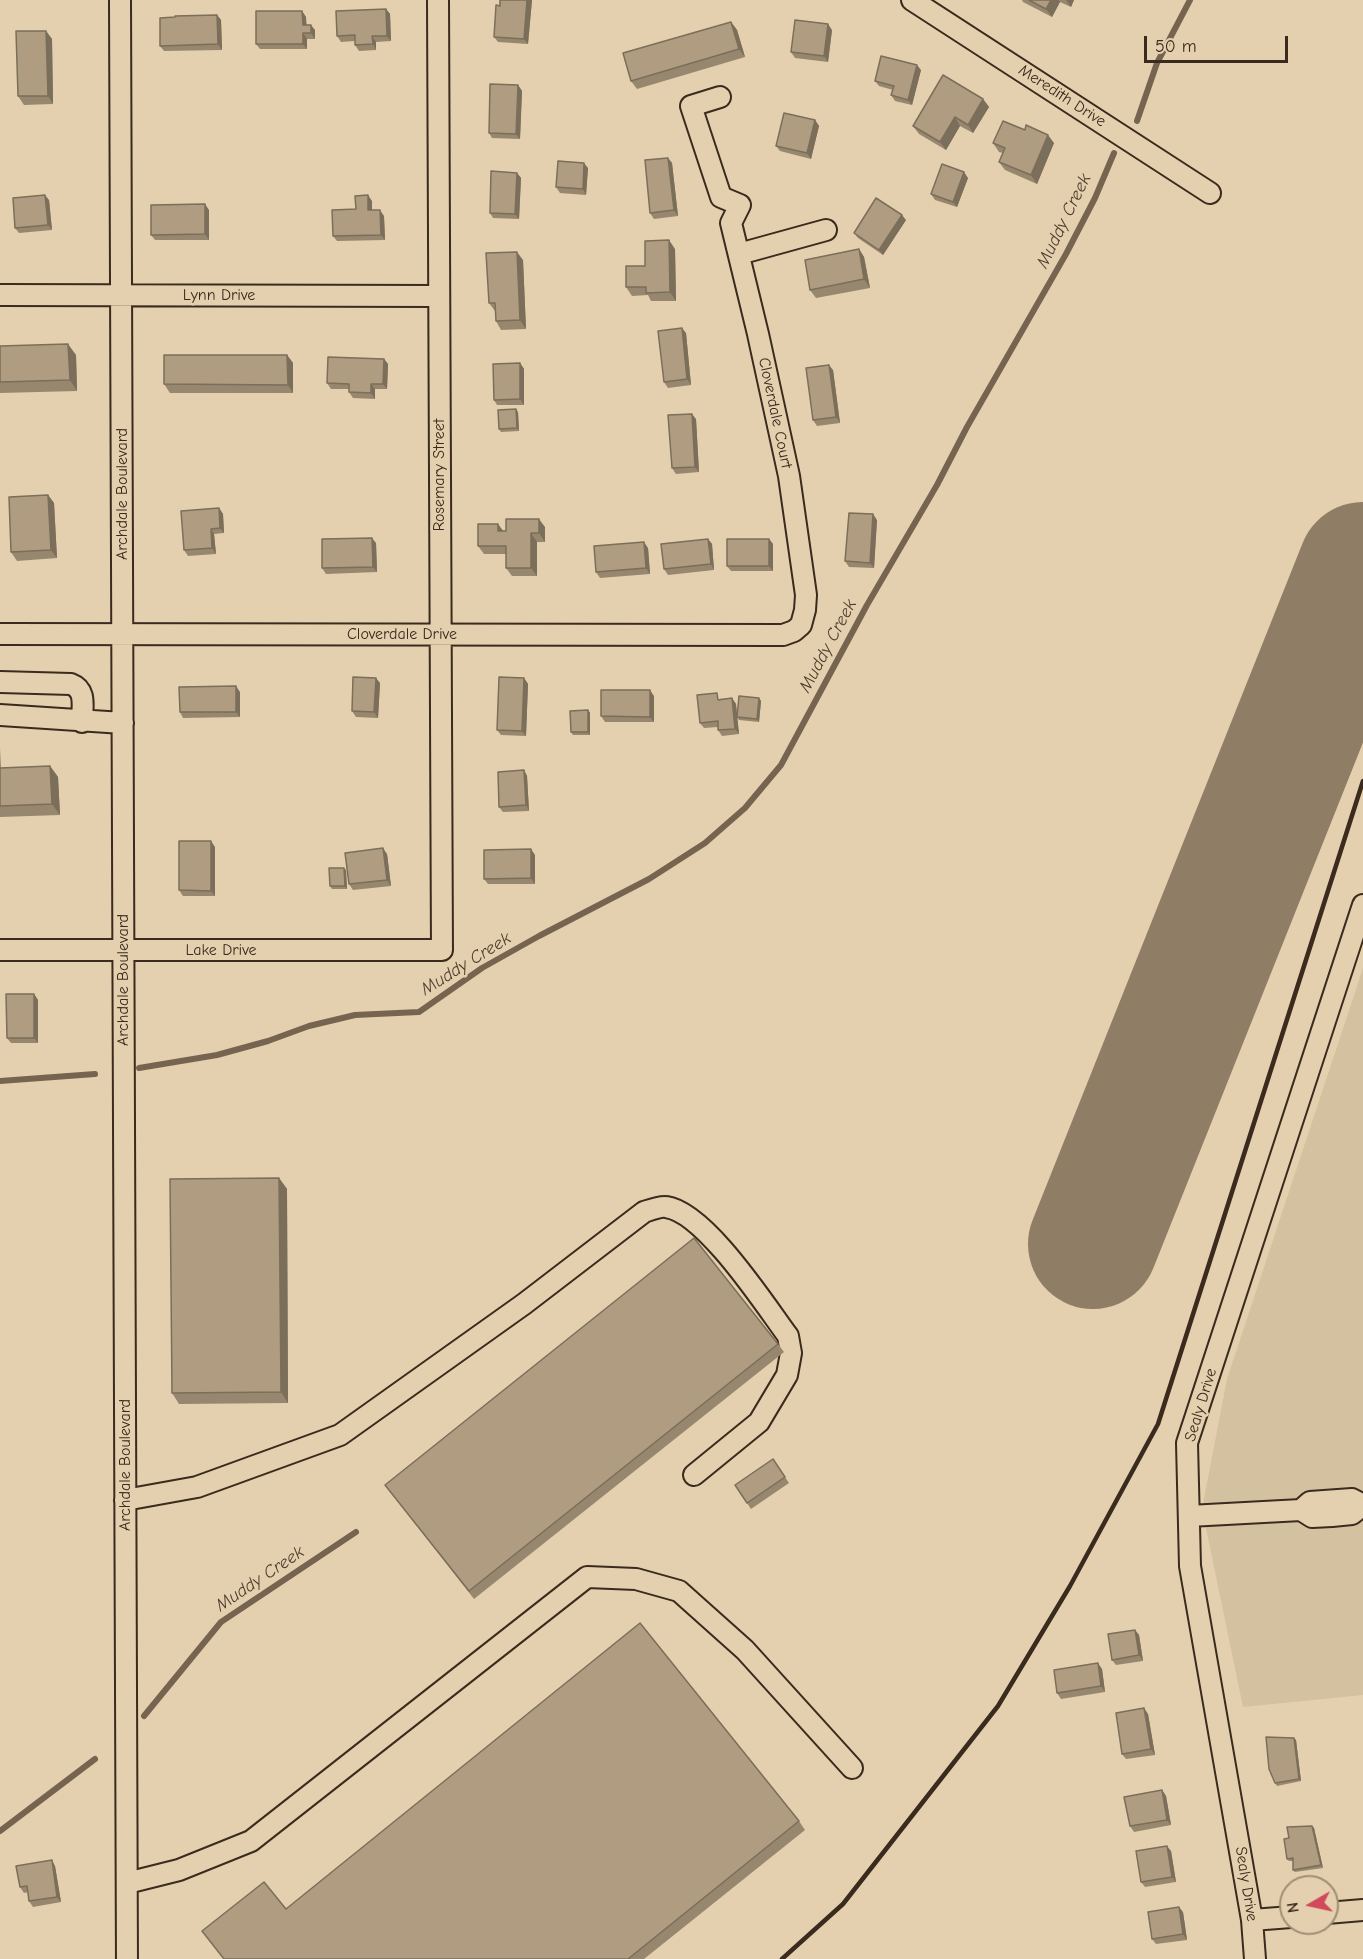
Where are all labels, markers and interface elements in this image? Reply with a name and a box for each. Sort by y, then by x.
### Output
scale bar [1147,24,1291,62]
text: 50 m [1155,36,1197,57]
street label: Meredith Drive [1015,61,1109,131]
water label: Muddy Creek [1032,170,1096,272]
street label: Lynn Drive [183,285,255,305]
street label: Cloverdale Court [754,356,796,470]
street label: Rosemary Street [429,419,449,531]
street label: Archdale Boulevard [112,428,132,560]
water label: Muddy Creek [794,596,862,696]
street label: Cloverdale Drive [347,624,457,644]
street label: Archdale Boulevard [113,914,133,1046]
water label: Muddy Creek [417,928,515,1000]
street label: Lake Drive [185,940,257,960]
street label: Sealy Drive [1181,1366,1221,1444]
street label: Archdale Boulevard [115,1399,135,1531]
water label: Muddy Creek [212,1541,308,1617]
street label: Sealy Drive [1231,1845,1261,1923]
north arrow [1279,1875,1339,1935]
text: N [1283,1901,1303,1914]

